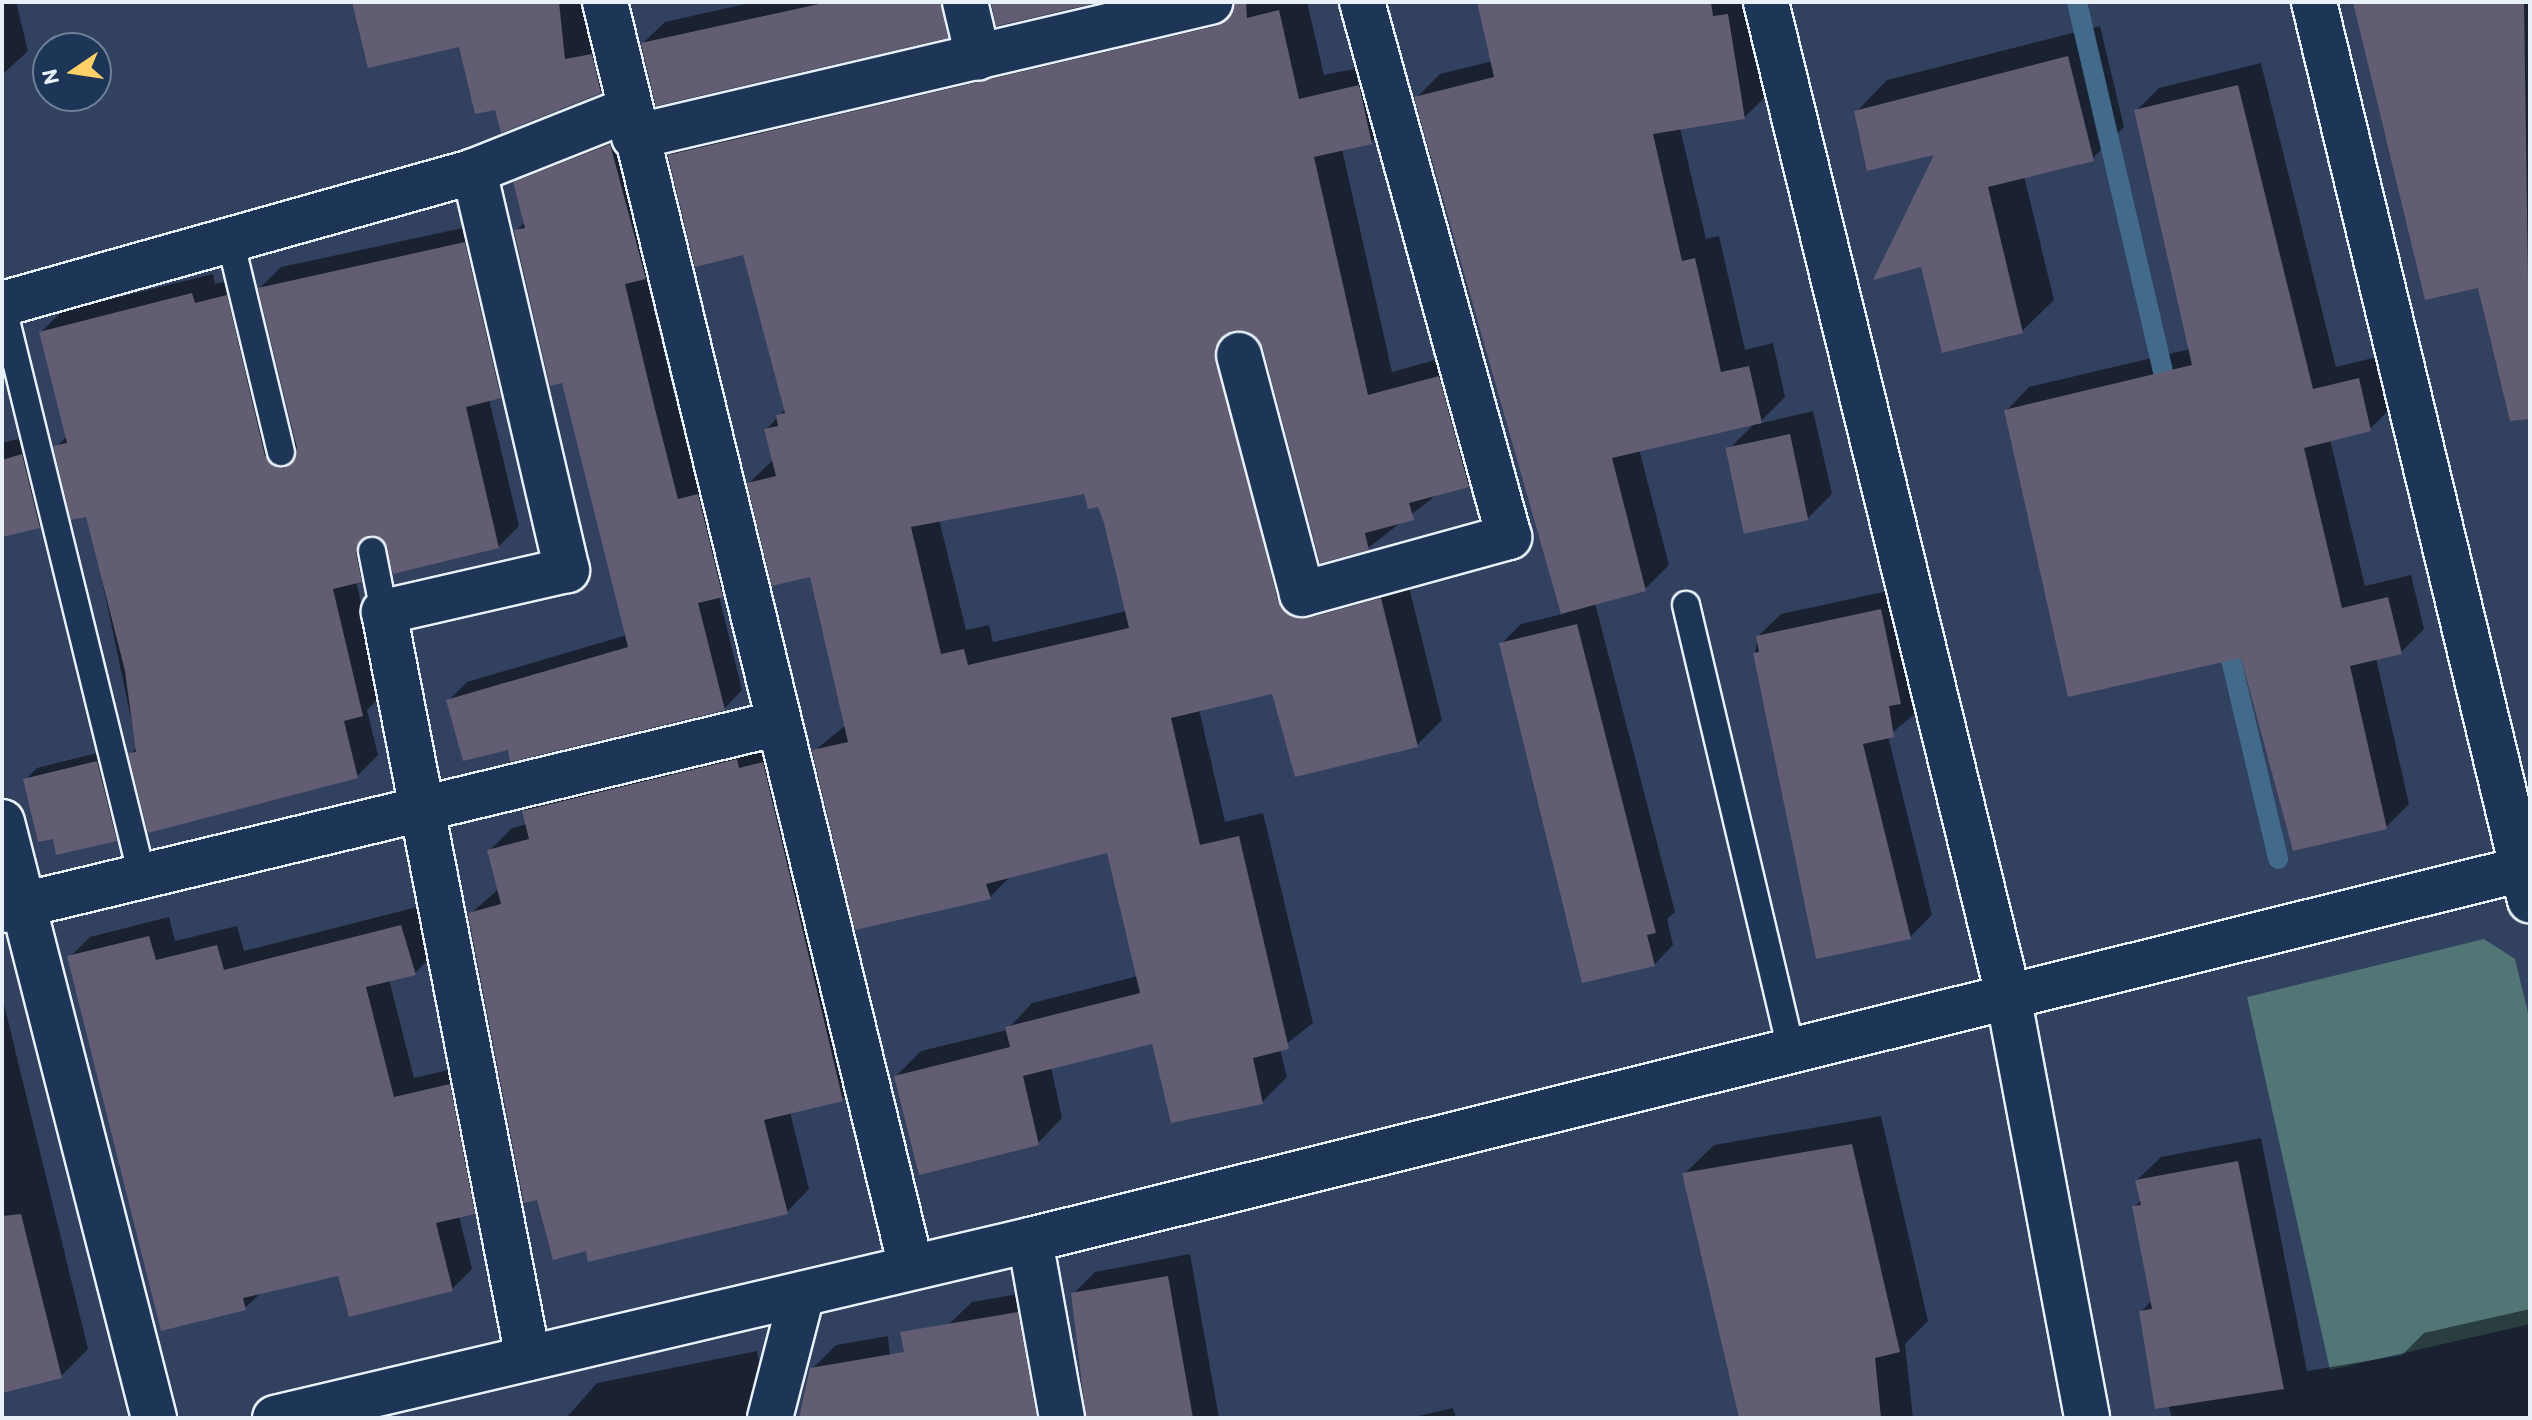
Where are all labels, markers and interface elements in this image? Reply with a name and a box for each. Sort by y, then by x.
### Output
north arrow [32,32,112,112]
text: N [35,67,65,87]

